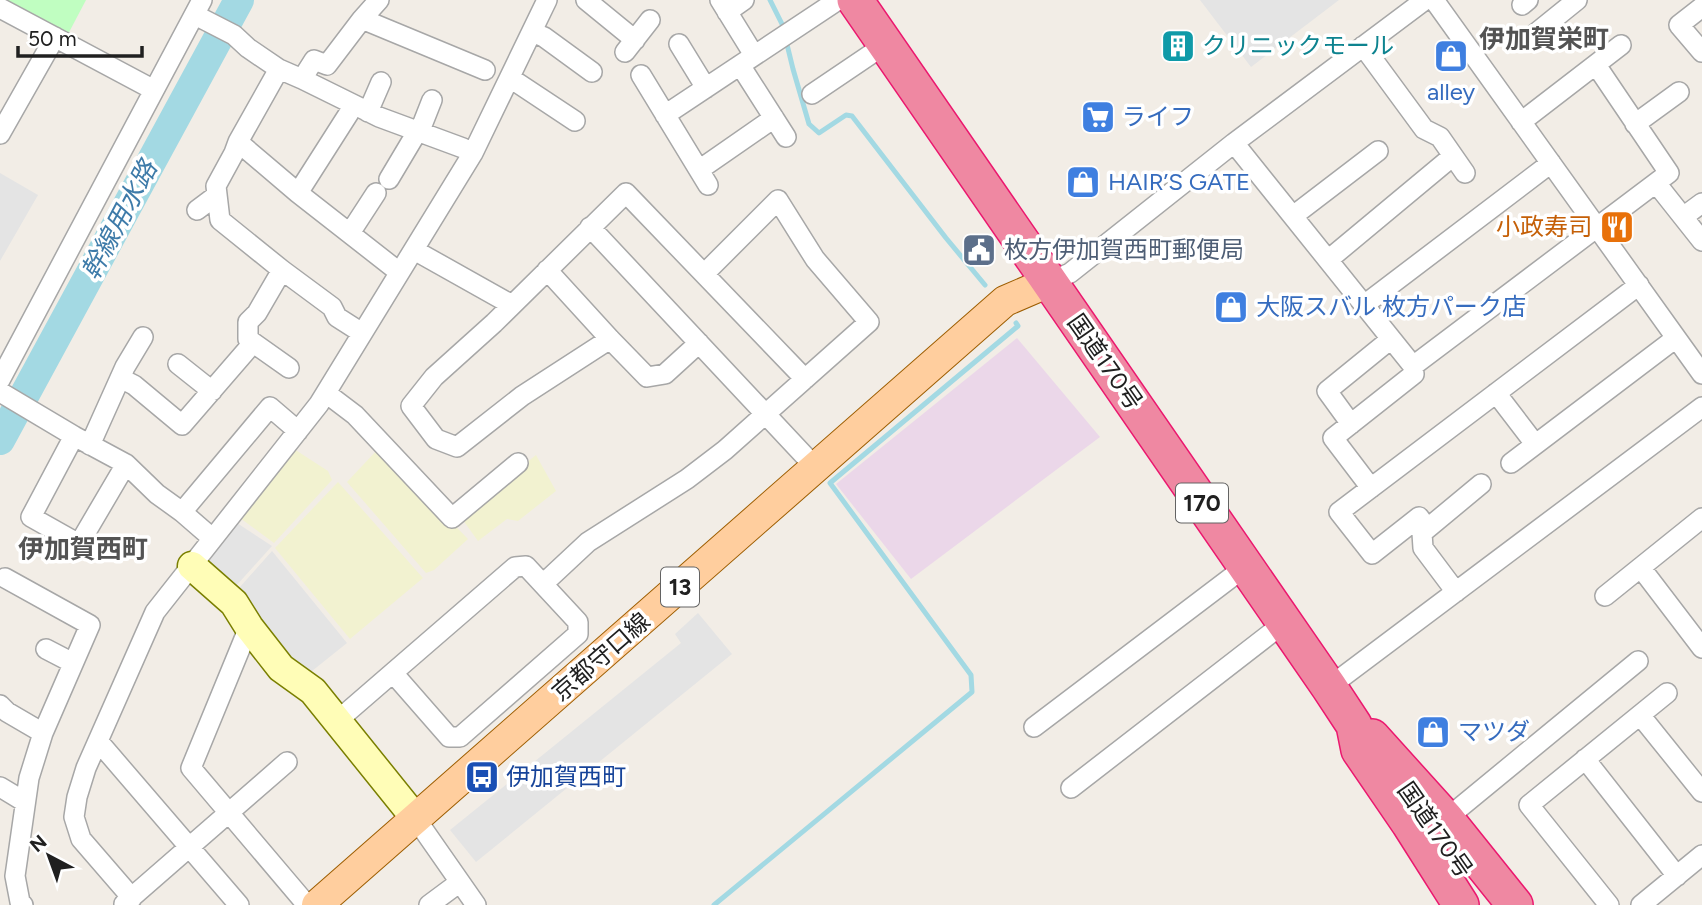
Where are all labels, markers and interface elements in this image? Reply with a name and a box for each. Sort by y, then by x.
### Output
scale bar [18,14,142,58]
district label: 伊加賀栄町 [1479,23,1609,55]
text: 50 m [28,26,77,51]
building icon: クリニックモール [1159,27,1197,65]
place label: クリニックモール [1202,31,1394,60]
shop icon: alley [1432,37,1470,75]
place label: alley [1427,77,1475,106]
supermarket icon: ライフ [1079,98,1117,136]
place label: ライフ [1122,102,1194,131]
water label: 幹線用水路 [74,153,165,285]
shop icon: HAIR’S GATE [1064,163,1102,201]
place label: HAIR’S GATE [1108,167,1250,196]
restaurant icon: 小政寿司 [1598,208,1636,246]
place label: 小政寿司 [1496,212,1592,241]
public building icon: 枚方伊加賀西町郵便局 [960,231,998,269]
place label: 枚方伊加賀西町郵便局 [1004,235,1244,264]
shop icon: 大阪スバル 枚方パーク店 [1212,288,1250,326]
place label: 大阪スバル 枚方パーク店 [1256,292,1526,321]
street label: 国道170号 [1062,308,1149,415]
road number: 170 [1176,484,1228,523]
district label: 伊加賀西町 [18,533,148,565]
road number: 13 [661,568,699,607]
street label: 京都守口線 [546,606,655,707]
shop icon: マツダ [1414,713,1452,751]
place label: マツダ [1458,717,1530,746]
bus stop icon: 伊加賀西町 [463,758,501,796]
place label: 伊加賀西町 [506,762,626,791]
street label: 国道170号 [1392,776,1479,883]
north arrow [14,821,84,891]
text: N [25,830,51,857]

